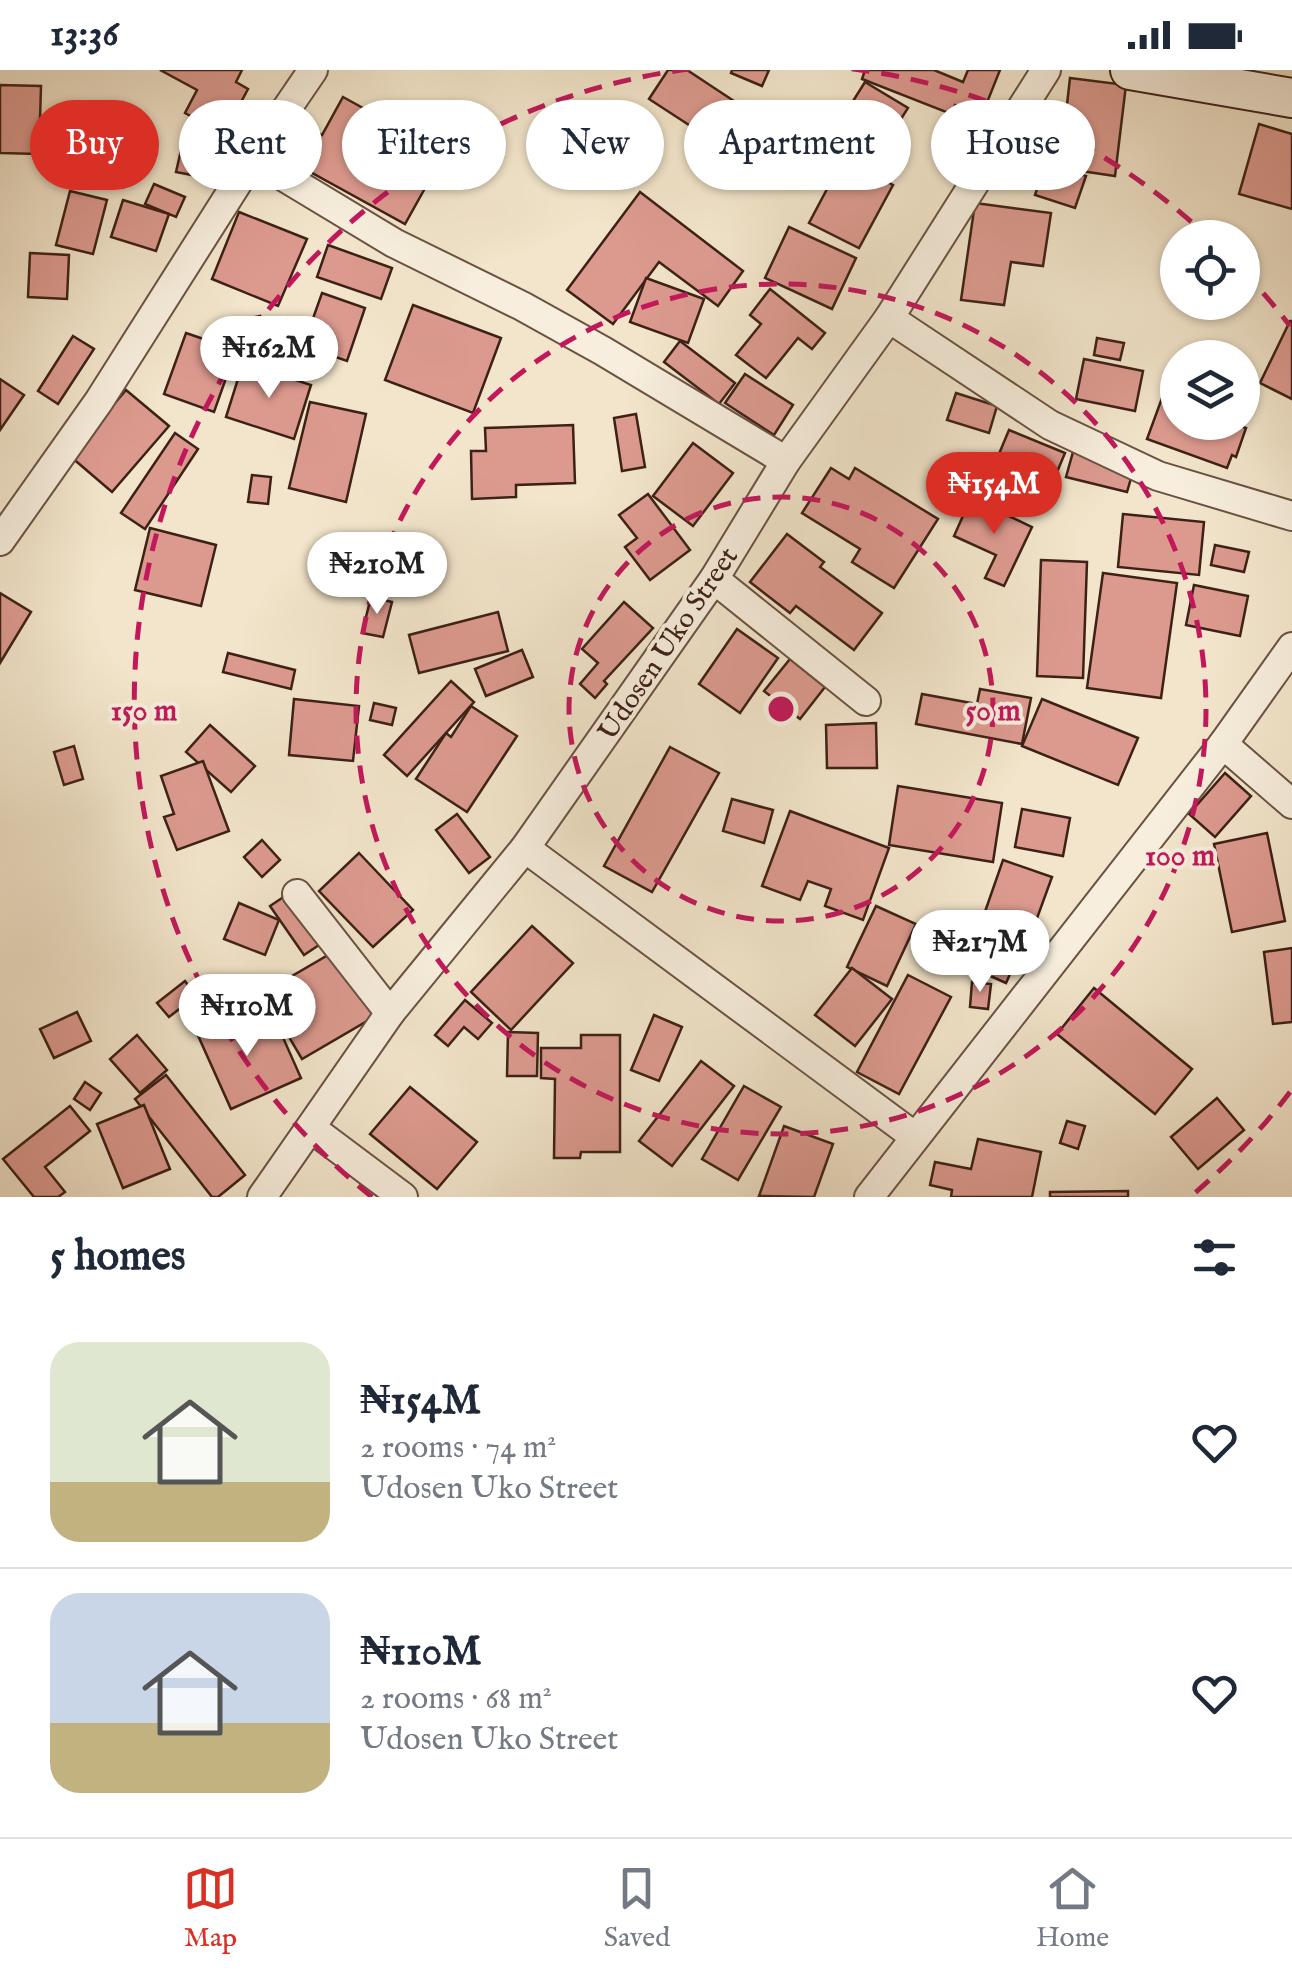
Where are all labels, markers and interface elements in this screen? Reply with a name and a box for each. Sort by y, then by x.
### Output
text: 13:36 [50,11,119,59]
chip: Buy [30,100,159,190]
chip: Rent [179,100,322,190]
chip: Filters [342,100,506,190]
chip: New [526,100,664,190]
chip: Apartment [684,100,911,190]
chip: House [931,100,1095,190]
map controls [1160,220,1260,440]
button: locate [1160,220,1260,320]
pin: ₦162M [199,316,339,401]
text: ₦162M [222,328,316,369]
button: layers [1160,340,1260,440]
pin: ₦154M [924,452,1064,537]
text: ₦154M [948,464,1040,505]
pin: ₦210M [307,532,447,617]
street label: Udosen Uko Street [591,541,747,748]
text: ₦210M [329,544,425,585]
centre of rings [763,691,799,727]
text: 150 m [111,693,177,731]
text: 50 m [965,693,1021,731]
text: 100 m [1145,838,1215,876]
pin: ₦217M [910,910,1050,995]
text: ₦217M [932,922,1028,963]
pin: ₦110M [177,974,317,1059]
text: ₦110M [201,986,293,1027]
icon: filters [1187,1230,1242,1285]
text: 5 homes [50,1231,186,1284]
text: ₦154M [360,1375,481,1428]
icon: home [130,1382,250,1502]
icon: heart [1187,1415,1242,1470]
text: 2 rooms · 74 m² [360,1428,556,1469]
text: Udosen Uko Street [360,1469,618,1510]
text: ₦110M [360,1626,482,1679]
icon: home [130,1633,250,1753]
icon: heart [1187,1666,1242,1721]
text: 2 rooms · 68 m² [360,1679,552,1720]
text: Udosen Uko Street [360,1720,618,1761]
tab: Map [183,1861,238,1956]
tab: Saved [604,1861,670,1956]
tab: Home [1036,1861,1109,1956]

